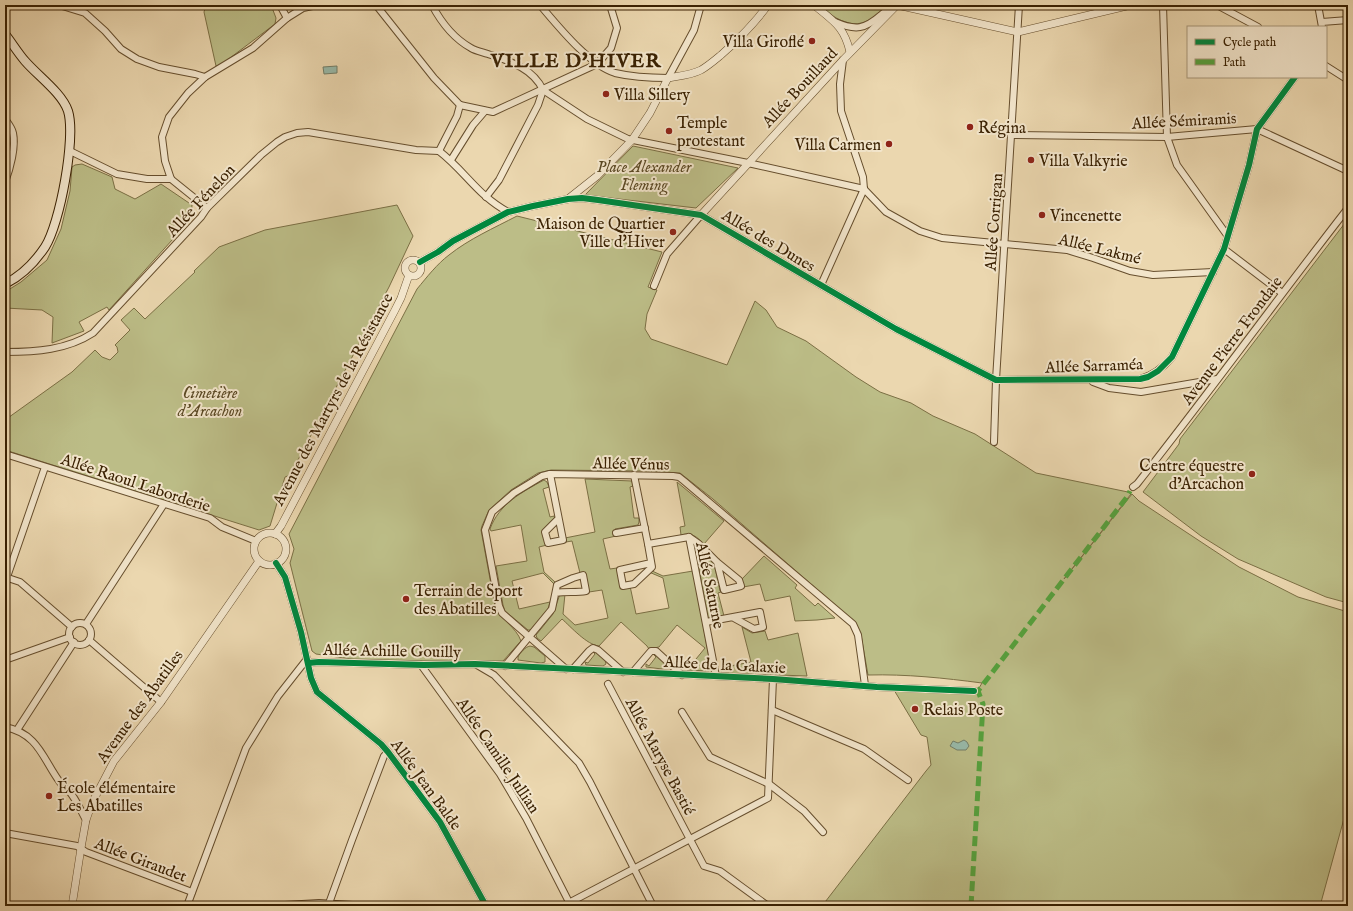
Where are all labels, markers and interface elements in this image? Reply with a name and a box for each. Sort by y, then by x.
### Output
legend [1187,26,1327,78]
place label: Villa Giroflé [722,33,804,53]
text: Cycle path [1223,35,1277,51]
marker: Villa Giroflé [807,36,817,46]
street label: Allée Bouillaud [758,44,843,133]
district label: VILLE D'HIVER [490,49,662,74]
text: Path [1223,55,1246,70]
place label: Villa Sillery [613,86,690,106]
marker: Villa Sillery [601,89,611,99]
street label: Allée Sémiramis [1130,109,1237,135]
place label: Temple protestant [677,114,745,152]
place label: Régina [978,119,1026,139]
marker: Régina [965,122,975,132]
marker: Temple protestant [664,126,674,136]
place label: Villa Carmen [794,136,881,156]
marker: Villa Carmen [884,139,894,149]
place label: Villa Valkyrie [1038,152,1128,172]
marker: Villa Valkyrie [1026,155,1036,165]
park label: Place Alexander Fleming [597,158,693,196]
street label: Allée Fénelon [162,160,241,243]
street label: Allée Corrigan [982,172,1008,273]
street label: Allée des Dunes [717,206,819,278]
place label: Vincenette [1049,207,1122,227]
marker: Vincenette [1037,210,1047,220]
place label: Maison de Quartier Ville d'Hiver [536,215,665,253]
marker: Maison de Quartier Ville d'Hiver [668,227,678,237]
street label: Allée Lakmé [1055,230,1143,270]
street label: Avenue Pierre Frondaie [1177,273,1287,410]
street label: Avenue des Martyrs de la Résistance [269,290,398,511]
street label: Allée Sarraméa [1044,355,1143,379]
park label: Cimetière d’Arcachon [177,384,242,422]
street label: Allée Raoul Laborderie [57,450,213,518]
street label: Allée Vénus [591,454,670,476]
place label: Centre équestre d’Arcachon [1139,457,1244,495]
marker: Centre équestre d’Arcachon [1247,469,1257,479]
street label: Allée Saturne [690,539,728,631]
place label: Terrain de Sport des Abatilles [414,582,523,620]
marker: Terrain de Sport des Abatilles [401,594,411,604]
street label: Allée Achille Gouilly [322,641,461,663]
street label: Avenue des Abatilles [92,646,189,769]
street label: Allée de la Galaxie [662,653,786,679]
street label: Allée Camille Jullian [451,694,544,818]
street label: Allée Maryse Bastié [619,694,699,819]
place label: Relais Poste [923,701,1003,721]
marker: Relais Poste [910,704,920,714]
street label: Allée Jean Balde [385,735,465,835]
place label: École élémentaire Les Abatilles [57,777,176,817]
marker: École élémentaire Les Abatilles [44,791,54,801]
street label: Allée Giraudet [90,834,190,888]

